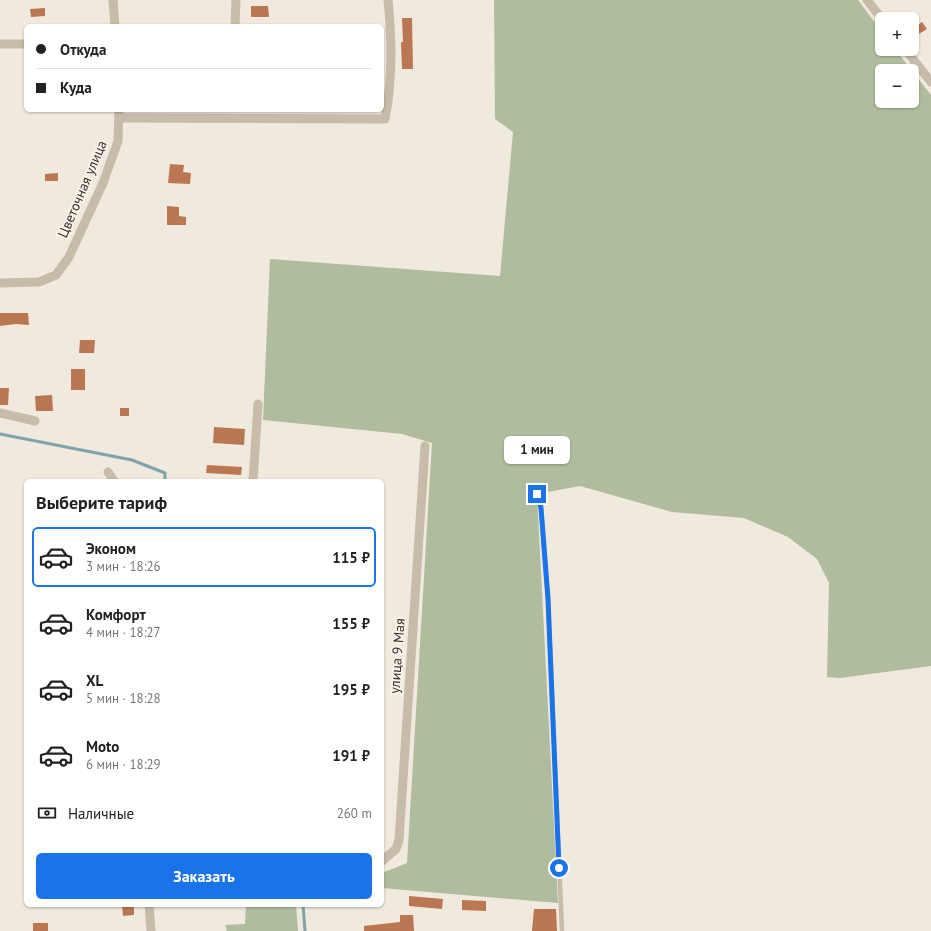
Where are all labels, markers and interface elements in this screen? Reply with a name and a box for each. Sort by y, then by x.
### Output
map controls [875,12,919,108]
button: + [875,12,919,56]
text: Откуда [60,40,106,59]
button: − [875,64,919,108]
text: Куда [60,78,92,97]
street label: Цветочная улица [53,138,111,240]
callout: 1 мин [504,436,570,464]
text: 1 мин [520,441,554,458]
route end [528,485,546,503]
text: Выберите тариф [36,491,167,514]
icon: car [38,539,74,575]
text: Эконом [86,539,136,558]
text: 115 ₽ [332,548,370,567]
text: 3 мин · 18:26 [86,558,161,575]
icon: car [38,605,74,641]
text: Комфорт [86,605,146,624]
text: 155 ₽ [332,614,370,633]
street label: улица 9 Мая [385,618,409,694]
text: 4 мин · 18:27 [86,624,161,641]
icon: car [38,671,74,707]
text: XL [86,671,103,690]
text: 195 ₽ [332,680,370,699]
text: 5 мин · 18:28 [86,690,161,707]
icon: car [38,737,74,773]
text: Moto [86,737,119,756]
text: 191 ₽ [332,746,370,765]
text: 6 мин · 18:29 [86,756,161,773]
icon: cash [36,802,58,824]
text: Наличные [68,804,134,823]
text: 260 m [337,805,372,822]
button: Заказать [36,853,372,899]
route start [550,859,568,877]

